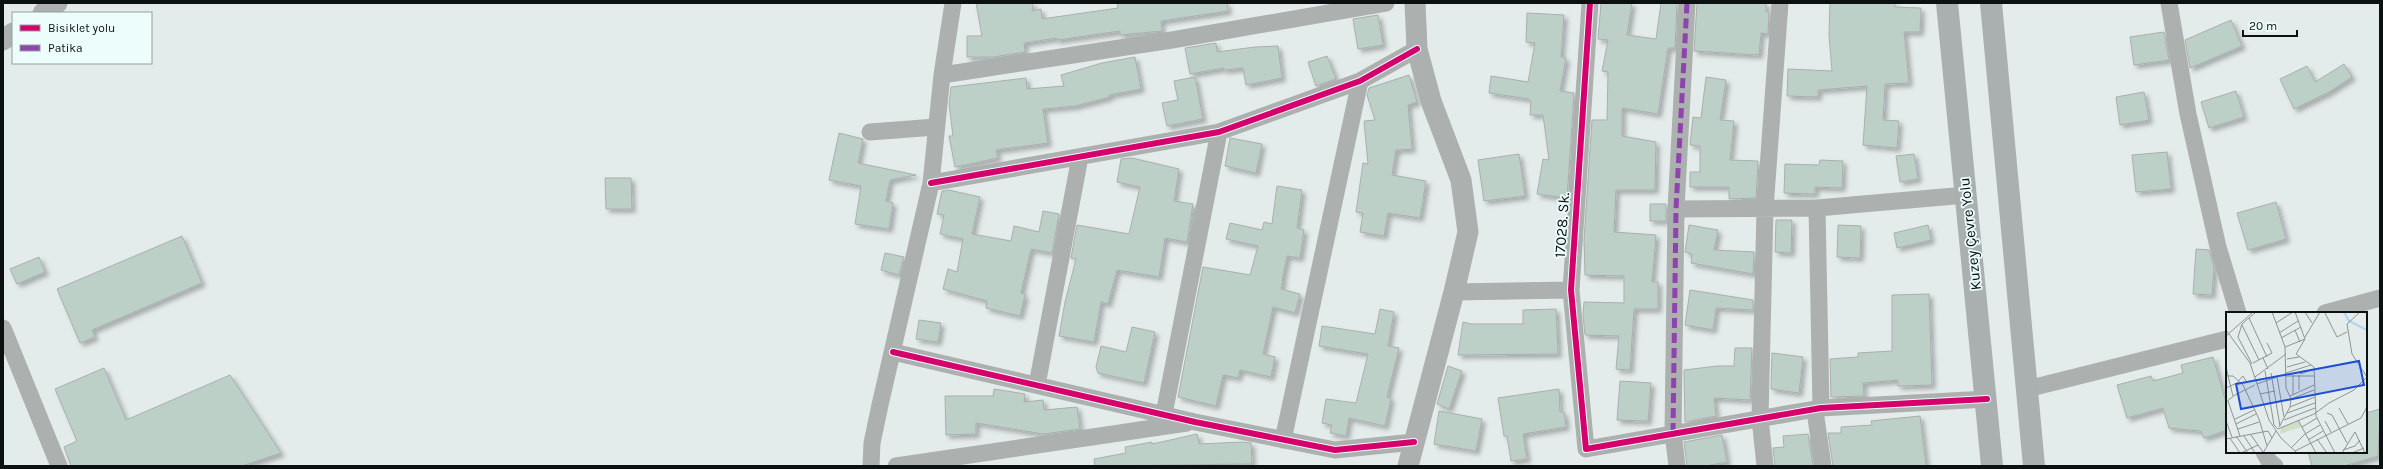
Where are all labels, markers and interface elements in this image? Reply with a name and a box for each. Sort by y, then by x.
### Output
legend [12,12,152,64]
scale bar [2243,12,2297,38]
text: 20 m [2249,19,2277,33]
text: Bisiklet yolu [48,21,115,35]
text: Patika [48,41,83,55]
street label: Kuzey Çevre Yolu [1955,177,1985,291]
street label: 17028. Sk. [1551,192,1573,258]
inset map [2226,312,2367,453]

